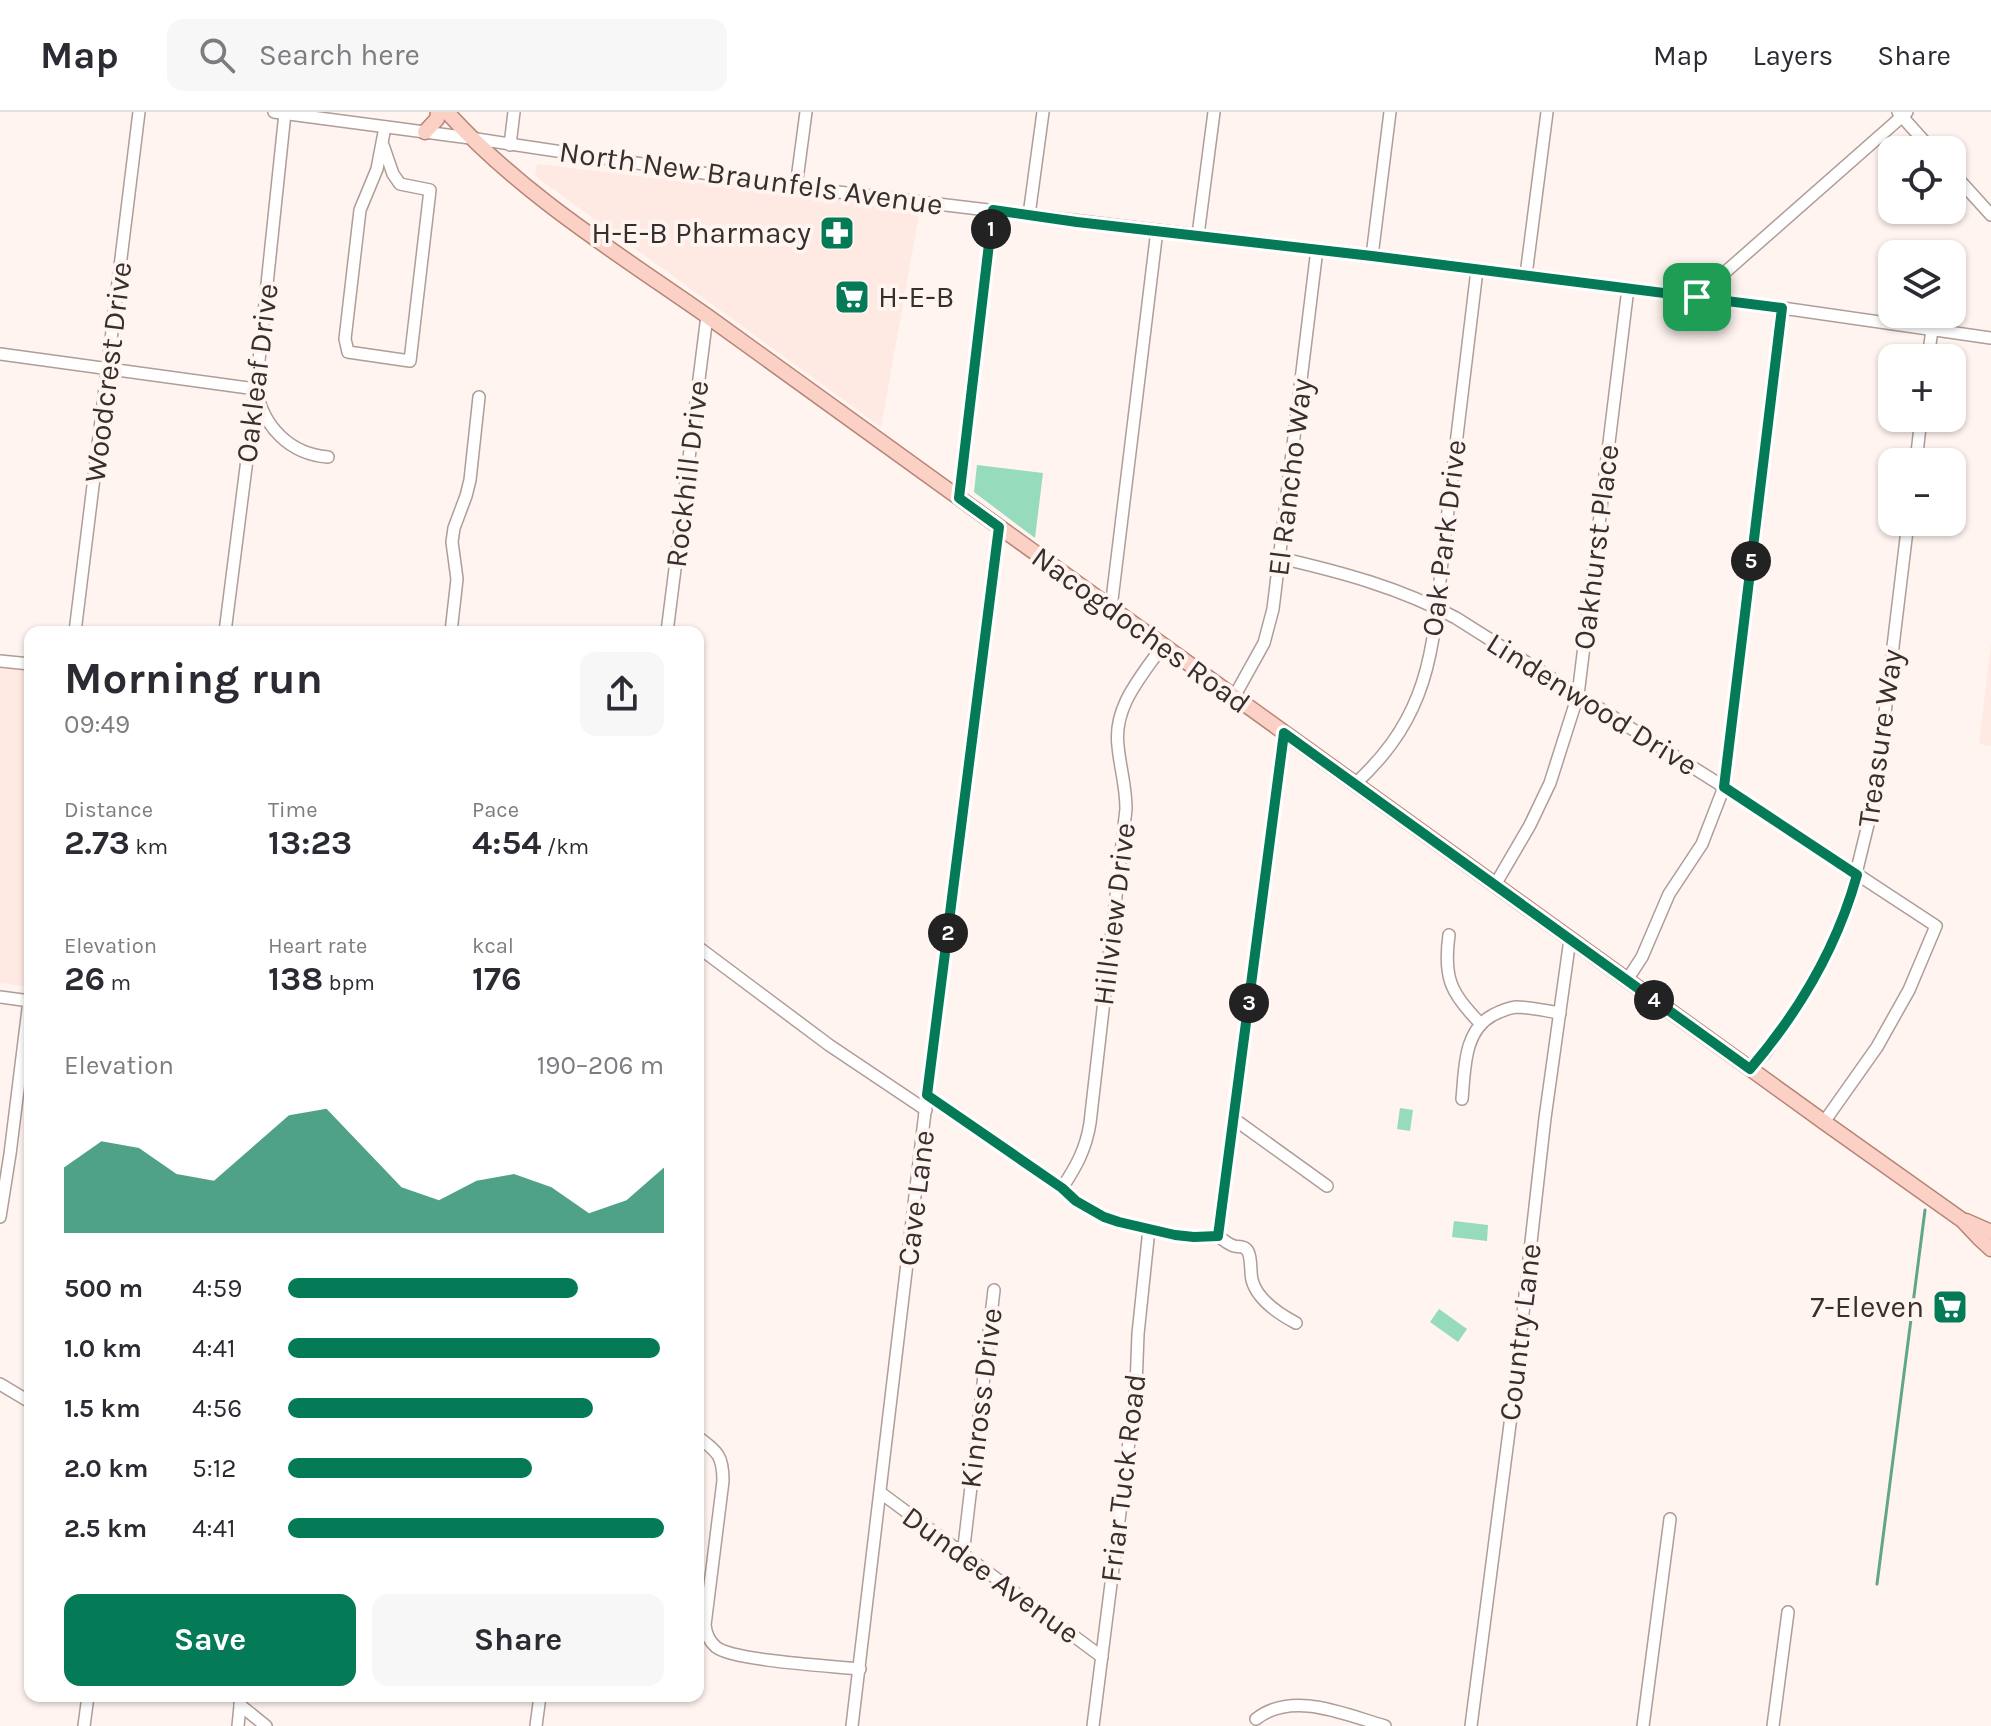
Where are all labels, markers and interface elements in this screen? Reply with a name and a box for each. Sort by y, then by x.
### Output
search box [167,19,727,91]
text: Map [40,33,119,78]
icon: search [195,33,239,77]
text: Search here [259,37,420,73]
text: Map [1653,39,1708,72]
text: Layers [1752,39,1833,72]
text: Share [1877,39,1951,72]
street label: North New Braunfels Avenue [557,133,945,223]
map controls [1878,136,1966,536]
button: locate [1878,136,1966,224]
pin: 1 [971,209,1011,249]
pharmacy icon: H-E-B Pharmacy [818,214,856,252]
place label: H-E-B Pharmacy [591,215,811,251]
text: 1 [987,216,995,242]
button: layers [1878,240,1966,328]
street label: Woodcrest Drive [77,259,139,485]
pin [1663,263,1731,331]
icon: arrive [1675,275,1719,319]
supermarket icon: H-E-B [833,278,871,316]
place label: H-E-B [878,279,954,315]
street label: Oakleaf Drive [228,281,286,465]
button: + [1878,344,1966,432]
street label: El Rancho Way [1260,376,1320,578]
street label: Rockhill Drive [658,378,716,570]
street label: Oak Park Drive [1414,438,1474,638]
street label: Oakhurst Place [1566,442,1626,652]
button: − [1878,448,1966,536]
street label: Nacogdoches Road [1025,539,1257,721]
pin: 5 [1731,541,1771,581]
text: 5 [1745,548,1757,574]
street label: Lindenwood Drive [1480,625,1704,783]
street label: Treasure Way [1850,647,1910,829]
button: share [580,652,664,736]
text: Morning run [64,653,323,704]
text: 09:49 [64,709,130,740]
text: Distance [64,797,153,823]
text: Time [268,797,317,823]
text: Pace [472,797,519,823]
street label: Hillview Drive [1085,820,1143,1008]
text: 2.73 [64,823,130,863]
text: 13:23 [268,823,352,863]
text: 4:54 [472,823,541,863]
text: km [130,834,168,860]
text: /km [541,834,589,860]
pin: 2 [928,913,968,953]
text: 2 [941,920,955,946]
text: Elevation [64,933,157,959]
text: Heart rate [268,933,367,959]
text: kcal [472,933,514,959]
text: 26 [64,959,105,999]
text: 138 [268,959,323,999]
text: 176 [472,959,522,999]
text: m [105,970,131,996]
text: bpm [323,970,375,996]
pin: 4 [1634,980,1674,1020]
pin: 3 [1229,983,1269,1023]
text: 4 [1647,987,1661,1013]
text: 3 [1242,990,1256,1016]
text: Elevation [64,1050,174,1081]
text: 190–206 m [537,1050,664,1081]
street label: Cave Lane [890,1128,942,1268]
street label: Country Lane [1491,1241,1549,1423]
text: 500 m [64,1273,143,1304]
text: 4:59 [192,1273,242,1304]
supermarket icon: 7-Eleven [1931,1288,1969,1326]
place label: 7-Eleven [1810,1289,1924,1325]
street label: Kinross Drive [952,1306,1010,1490]
text: 1.0 km [64,1333,142,1364]
text: 4:41 [192,1333,236,1364]
street label: Friar Tuck Road [1092,1372,1154,1584]
text: 1.5 km [64,1393,141,1424]
text: 4:56 [192,1393,242,1424]
text: 2.0 km [64,1453,148,1484]
text: 5:12 [192,1453,236,1484]
street label: Dundee Avenue [895,1499,1087,1651]
text: 2.5 km [64,1513,147,1544]
text: 4:41 [192,1513,236,1544]
button: Save [64,1594,356,1686]
button: Share [372,1594,664,1686]

